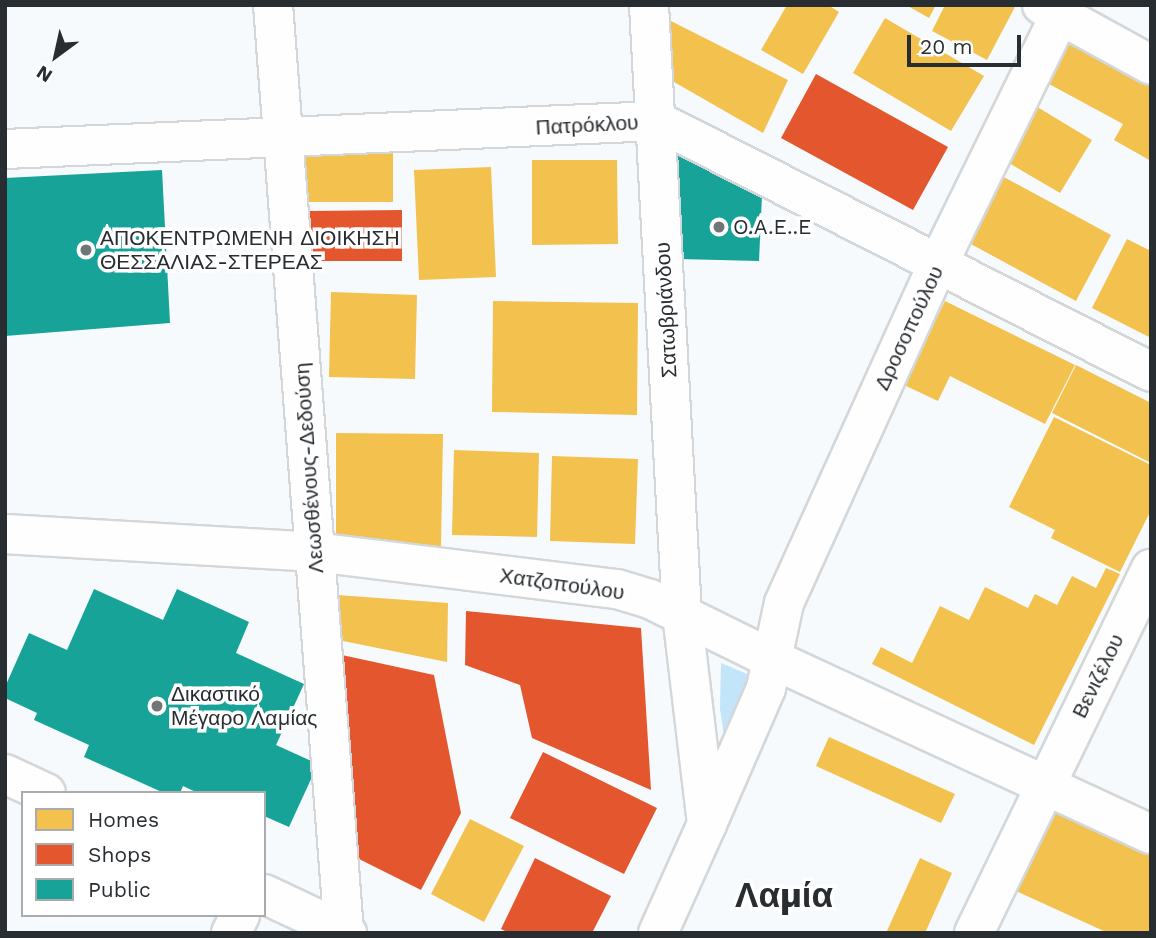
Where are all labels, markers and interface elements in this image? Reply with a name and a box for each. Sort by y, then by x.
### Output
north arrow [21,21,91,91]
scale bar [911,21,1025,65]
text: 20 m [920,34,972,59]
text: N [32,61,56,88]
street label: Πατρόκλου [535,110,639,140]
place label: O.A.E..E [733,214,811,240]
marker: O.A.E..E [711,219,727,235]
place label: ΑΠΟΚΕΝΤΡΩΜΕΝΗ ΔΙΟΙΚΗΣΗ ΘΕΣΣΑΛΙΑΣ-ΣΤΕΡΕΑΣ [100,225,400,275]
marker: ΑΠΟΚΕΝΤΡΩΜΕΝΗ ΔΙΟΙΚΗΣΗ ΘΕΣΣΑΛΙΑΣ-ΣΤΕΡΕΑΣ [78,242,94,258]
street label: Σατωβριάνδου [650,242,682,378]
street label: Δροσοπούλου [869,262,949,394]
street label: Λεωσθένους-Δεδούση [289,362,329,574]
street label: Χατζοπούλου [498,563,626,605]
street label: Βενιζέλου [1067,630,1129,722]
place label: Δικαστικό Μέγαρο Λαμίας [171,681,317,731]
marker: Δικαστικό Μέγαρο Λαμίας [149,698,165,714]
legend [21,791,266,917]
text: Homes [88,807,159,832]
text: Shops [88,842,151,867]
district label: Λαμία [735,874,833,916]
text: Public [88,877,151,902]

